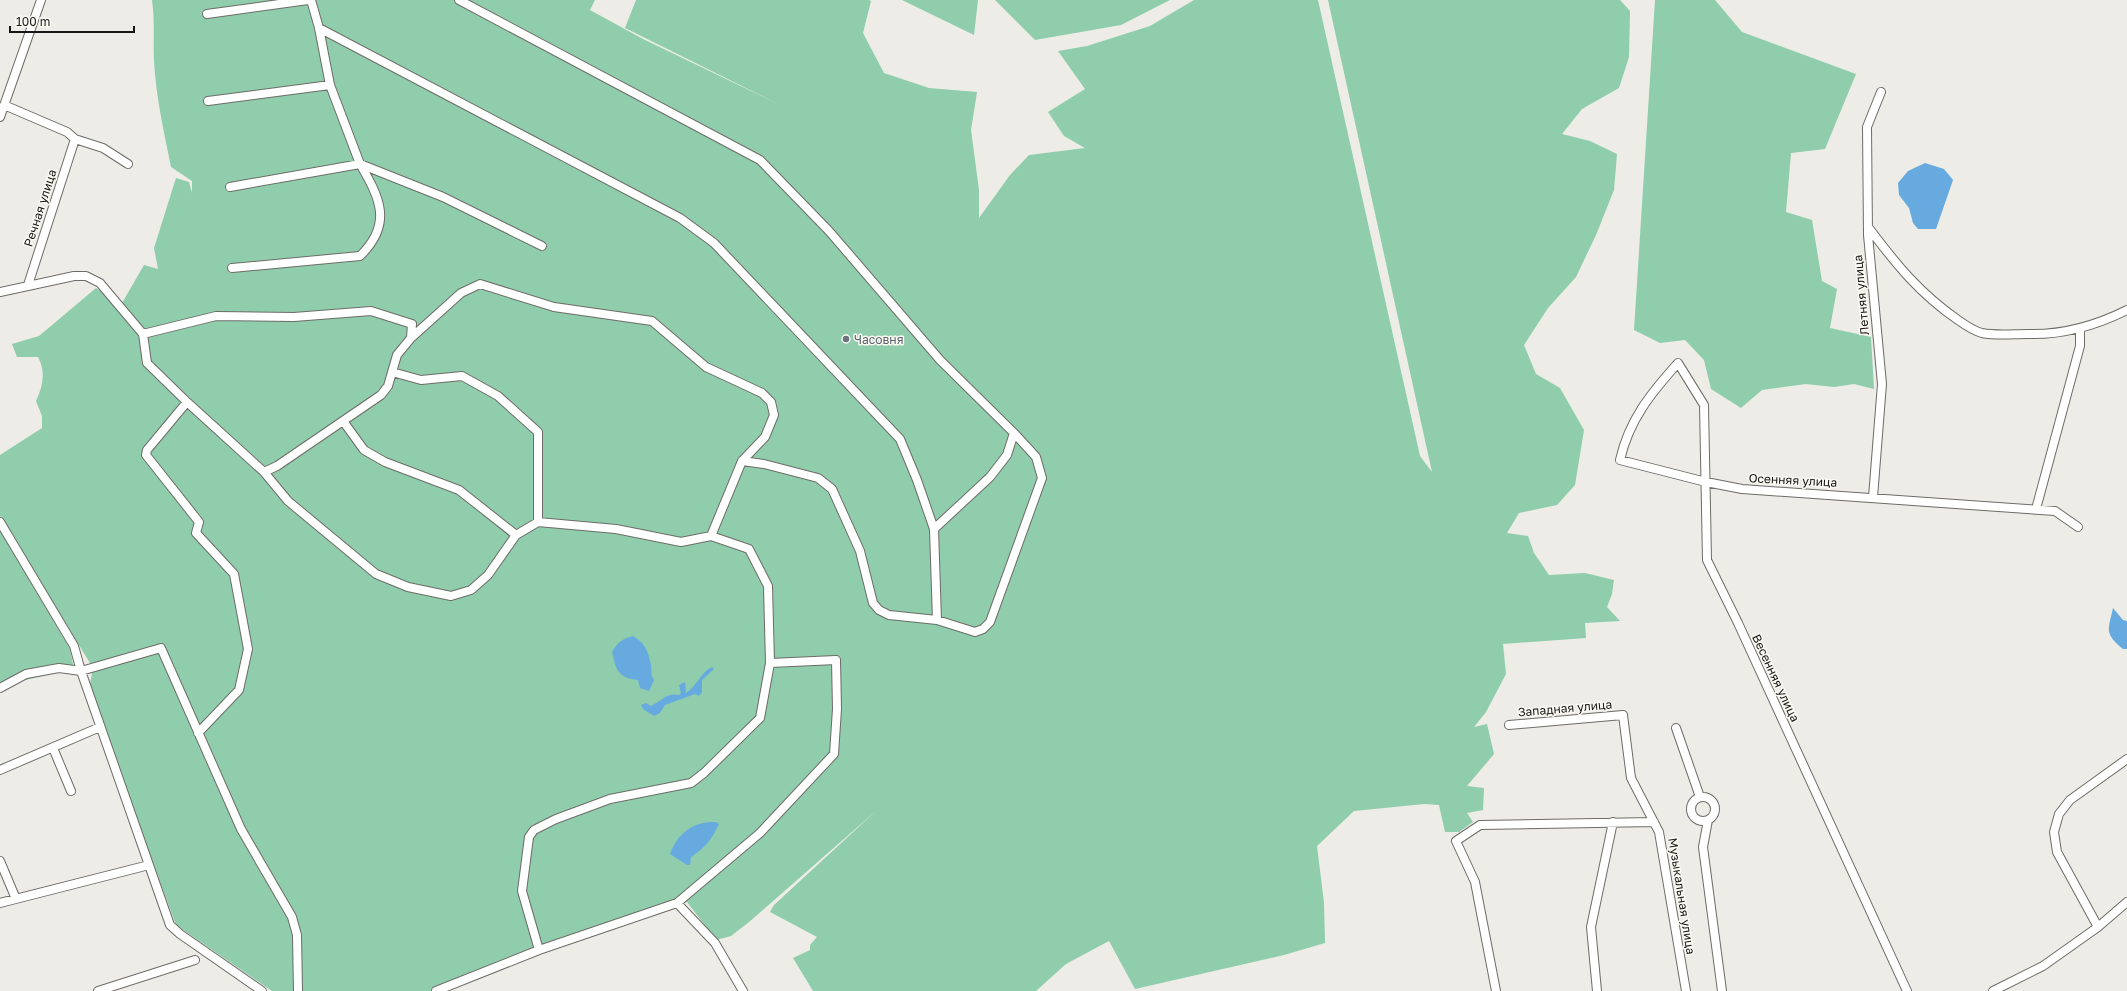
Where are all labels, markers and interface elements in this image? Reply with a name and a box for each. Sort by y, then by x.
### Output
scale bar [10,8,134,34]
text: 100 m [16,14,50,29]
street label: Речная улица [20,167,60,249]
street label: Летняя улица [1850,254,1872,336]
place label: Часовня [854,332,904,347]
marker: Часовня [841,334,851,344]
street label: Осенняя улица [1748,470,1838,490]
street label: Весенняя улица [1749,632,1803,724]
street label: Западная улица [1517,696,1613,720]
street label: Музыкальная улица [1665,837,1699,955]

